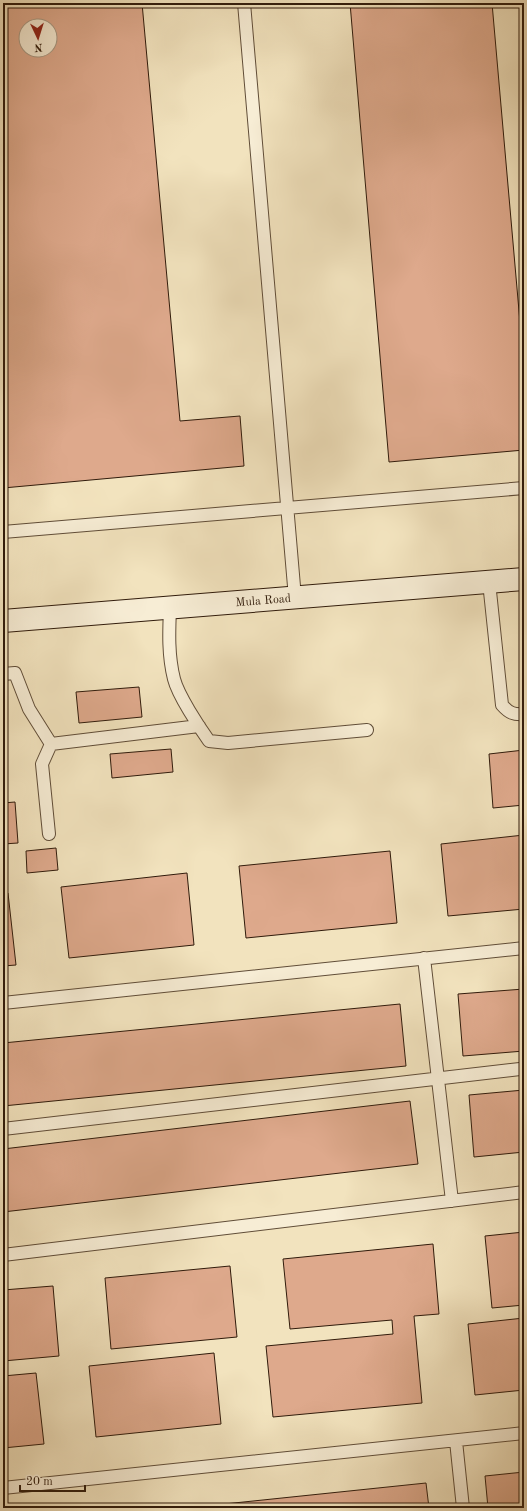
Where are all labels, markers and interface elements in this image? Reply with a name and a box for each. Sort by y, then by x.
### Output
north arrow [18,18,58,58]
text: N [33,41,43,52]
street label: Mula Road [235,593,292,609]
scale bar [20,1467,85,1493]
text: 20 m [26,1476,53,1488]

